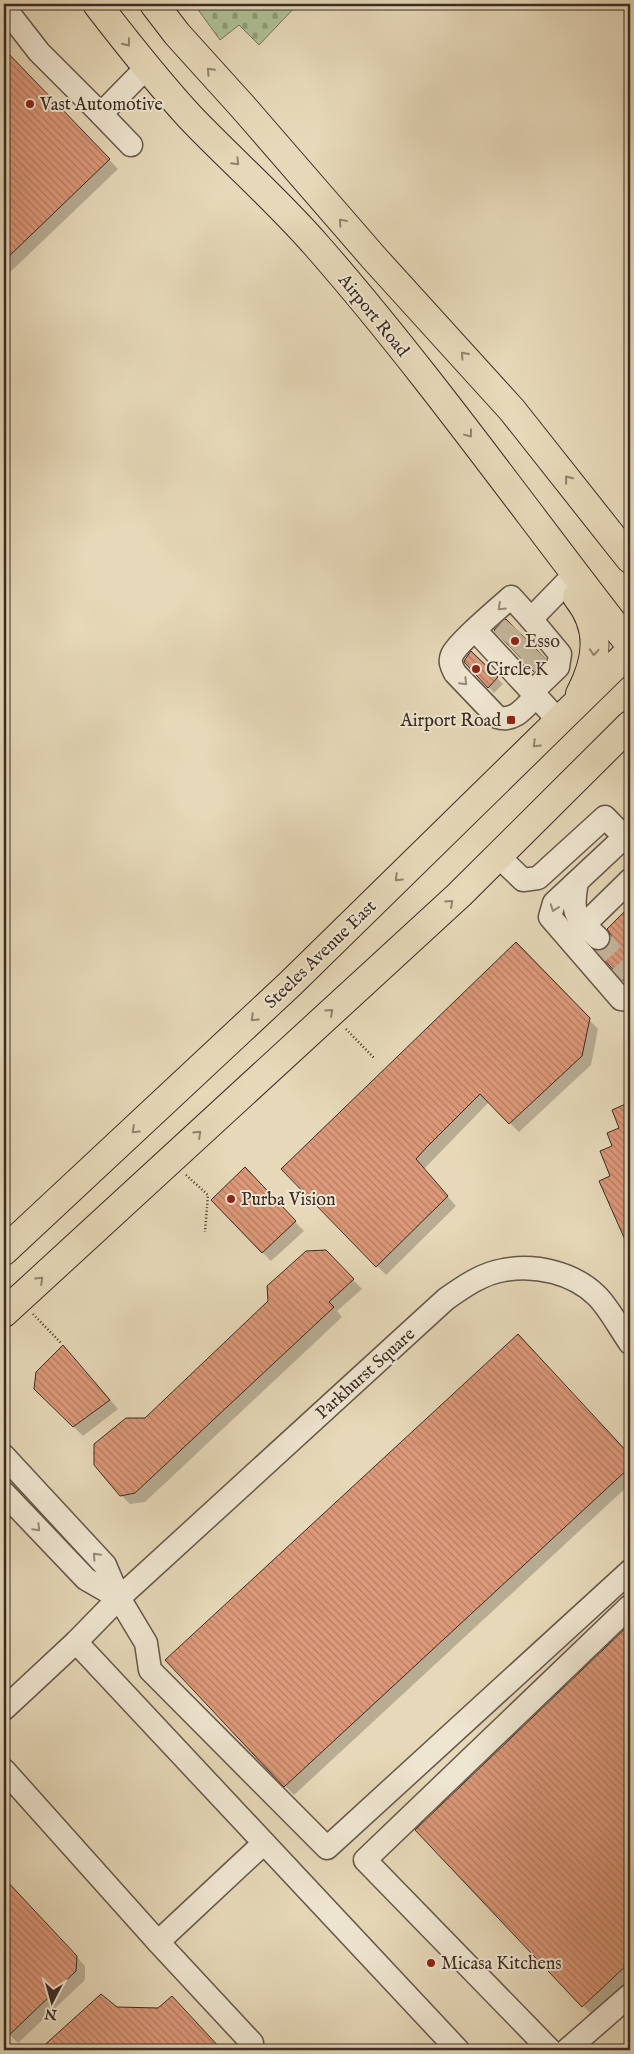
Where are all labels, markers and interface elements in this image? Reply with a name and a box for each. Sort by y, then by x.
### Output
one-way arrow [121,37,130,46]
one-way arrow [207,67,216,76]
place label: Vast Automotive [39,94,163,117]
marker: Vast Automotive [24,98,36,110]
one-way arrow [230,157,239,166]
one-way arrow [339,218,348,227]
street label: Airport Road [332,269,414,363]
one-way arrow [460,352,469,361]
one-way arrow [463,428,471,437]
one-way arrow [566,476,574,485]
one-way arrow [497,601,506,610]
place label: Esso [525,631,560,654]
marker: Esso [509,635,521,647]
one-way arrow [589,648,600,656]
place label: Circle K [486,659,549,682]
marker: Circle K [470,663,482,675]
one-way arrow [458,677,467,686]
place label: Airport Road [400,710,501,733]
marker: Airport Road [505,714,517,726]
one-way arrow [533,738,542,747]
one-way arrow [395,872,404,881]
street label: Steeles Avenue East [260,896,382,1014]
one-way arrow [445,900,454,909]
one-way arrow [550,903,560,912]
one-way arrow [325,1009,334,1018]
one-way arrow [250,1012,259,1021]
one-way arrow [132,1124,141,1133]
one-way arrow [192,1131,201,1140]
place label: Purba Vision [241,1189,336,1212]
marker: Purba Vision [225,1193,237,1205]
one-way arrow [34,1277,43,1286]
street label: Parkhurst Square [311,1323,421,1425]
one-way arrow [31,1522,40,1531]
one-way arrow [93,1552,102,1561]
place label: Micasa Kitchens [441,1953,562,1976]
marker: Micasa Kitchens [425,1957,437,1969]
north arrow [28,1976,78,2026]
text: N [44,2004,59,2024]

